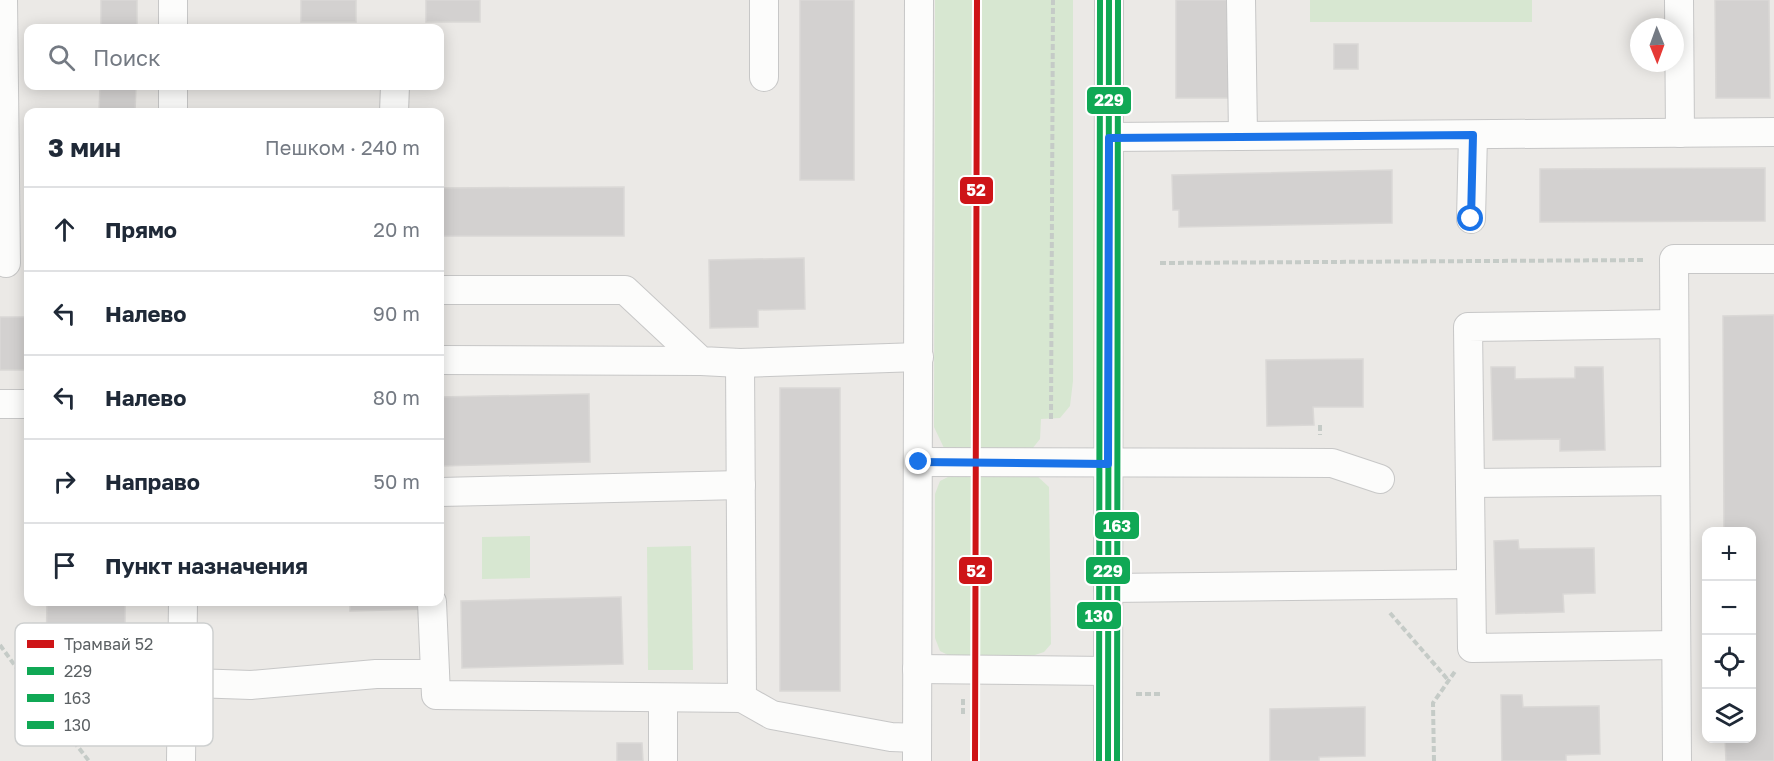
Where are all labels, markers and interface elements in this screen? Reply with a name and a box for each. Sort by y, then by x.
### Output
north arrow [1630,18,1684,72]
search box [24,24,444,90]
icon: search [45,41,78,74]
text: Поиск [93,44,161,71]
line badge: 229 [1086,86,1132,115]
text: 229 [1094,90,1124,110]
text: 3 мин [48,132,121,163]
text: Пешком · 240 m [265,135,420,159]
line badge: 52 [959,176,994,205]
text: 52 [966,180,986,200]
route start [1457,205,1483,231]
icon: ahead [48,213,81,246]
text: Прямо [105,216,177,243]
text: 20 m [373,217,420,241]
icon: left [48,297,81,330]
text: Налево [105,300,187,327]
text: 90 m [373,301,420,325]
icon: left [48,381,81,414]
text: Налево [105,384,187,411]
text: 80 m [373,385,420,409]
route end [905,448,931,474]
icon: right [48,465,81,498]
text: Направо [105,468,200,495]
text: 50 m [373,469,420,493]
line badge: 163 [1094,511,1140,540]
text: 163 [1103,516,1131,536]
map controls [1702,527,1756,743]
button: + [1702,527,1756,581]
icon: arrive [48,549,81,582]
text: Пункт назначения [105,552,308,579]
line badge: 52 [958,556,993,585]
line badge: 229 [1085,556,1131,585]
text: 52 [966,561,986,581]
text: 229 [1093,561,1123,581]
button: − [1702,581,1756,635]
line badge: 130 [1076,601,1122,630]
text: 130 [1085,606,1113,626]
legend [15,623,213,746]
text: Трамвай 52 [64,634,153,654]
button: locate [1702,635,1756,689]
text: 229 [64,661,92,681]
text: 163 [64,688,91,708]
button: layers [1702,689,1756,743]
text: 130 [64,715,91,735]

